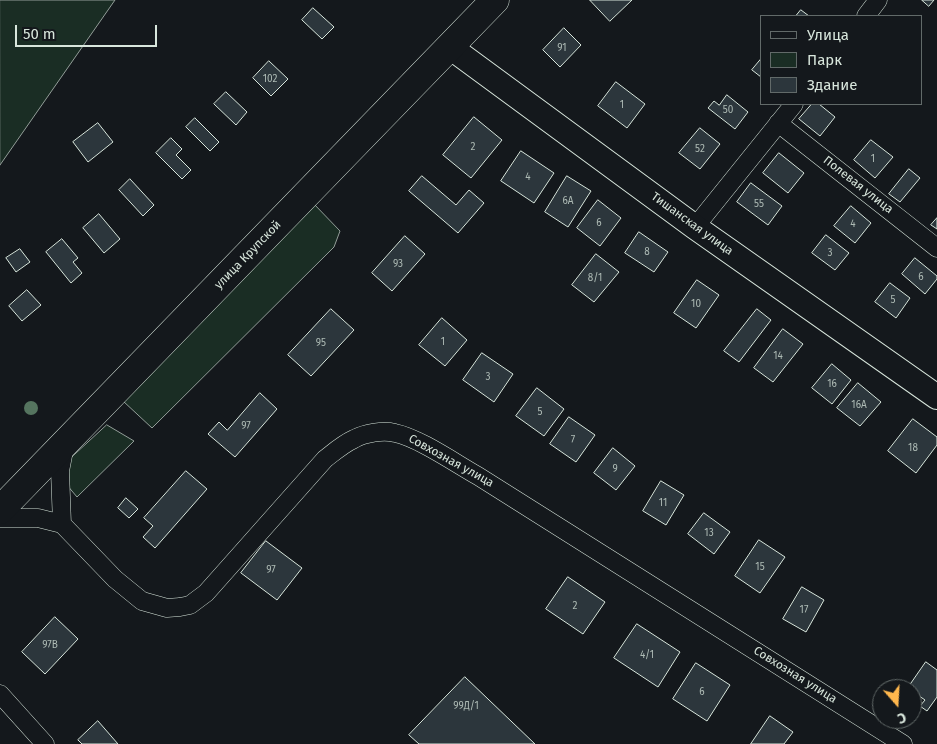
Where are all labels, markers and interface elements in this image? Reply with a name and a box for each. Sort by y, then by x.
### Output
scale bar [18,15,160,47]
legend [760,15,922,105]
text: 50 m [23,25,56,43]
text: Улица [807,26,849,44]
house number: 91 [557,42,567,54]
text: Парк [807,51,842,69]
house number: 102 [263,73,277,85]
text: Здание [807,76,857,94]
house number: 1 [620,99,624,111]
house number: 50 [723,104,733,116]
house number: 2 [471,141,475,153]
house number: 52 [695,143,705,155]
street label: Полевая улица [820,153,896,217]
house number: 1 [871,153,875,165]
house number: 4 [525,171,531,183]
street label: Тишанская улица [648,189,736,259]
house number: 6А [562,195,574,207]
house number: 55 [754,198,764,210]
house number: 6 [596,217,602,229]
street label: улица Крупской [212,218,284,292]
house number: 4 [850,218,856,230]
house number: 8 [644,246,650,258]
house number: 3 [828,247,832,259]
house number: 93 [393,258,403,270]
house number: 6 [918,271,924,283]
house number: 8/1 [588,272,602,284]
house number: 5 [890,294,896,306]
house number: 10 [691,298,701,310]
house number: 1 [441,336,445,348]
house number: 95 [316,337,326,349]
house number: 14 [773,350,783,362]
house number: 3 [486,371,490,383]
house number: 16 [827,378,837,390]
house number: 16А [851,399,867,411]
house number: 5 [537,406,543,418]
house number: 97 [241,420,251,432]
street label: Совхозная улица [406,432,496,490]
house number: 7 [571,434,575,446]
house number: 18 [908,442,918,454]
house number: 9 [612,463,618,475]
house number: 11 [659,497,667,509]
house number: 13 [704,527,714,539]
house number: 15 [755,561,765,573]
house number: 97 [266,564,276,576]
house number: 2 [573,600,577,612]
house number: 17 [800,604,808,616]
house number: 97В [42,639,58,651]
street label: Совхозная улица [751,644,839,706]
house number: 4/1 [640,649,654,661]
north arrow [872,679,922,729]
house number: 6 [699,686,705,698]
house number: 99Д/1 [453,700,479,712]
text: С [895,708,908,727]

